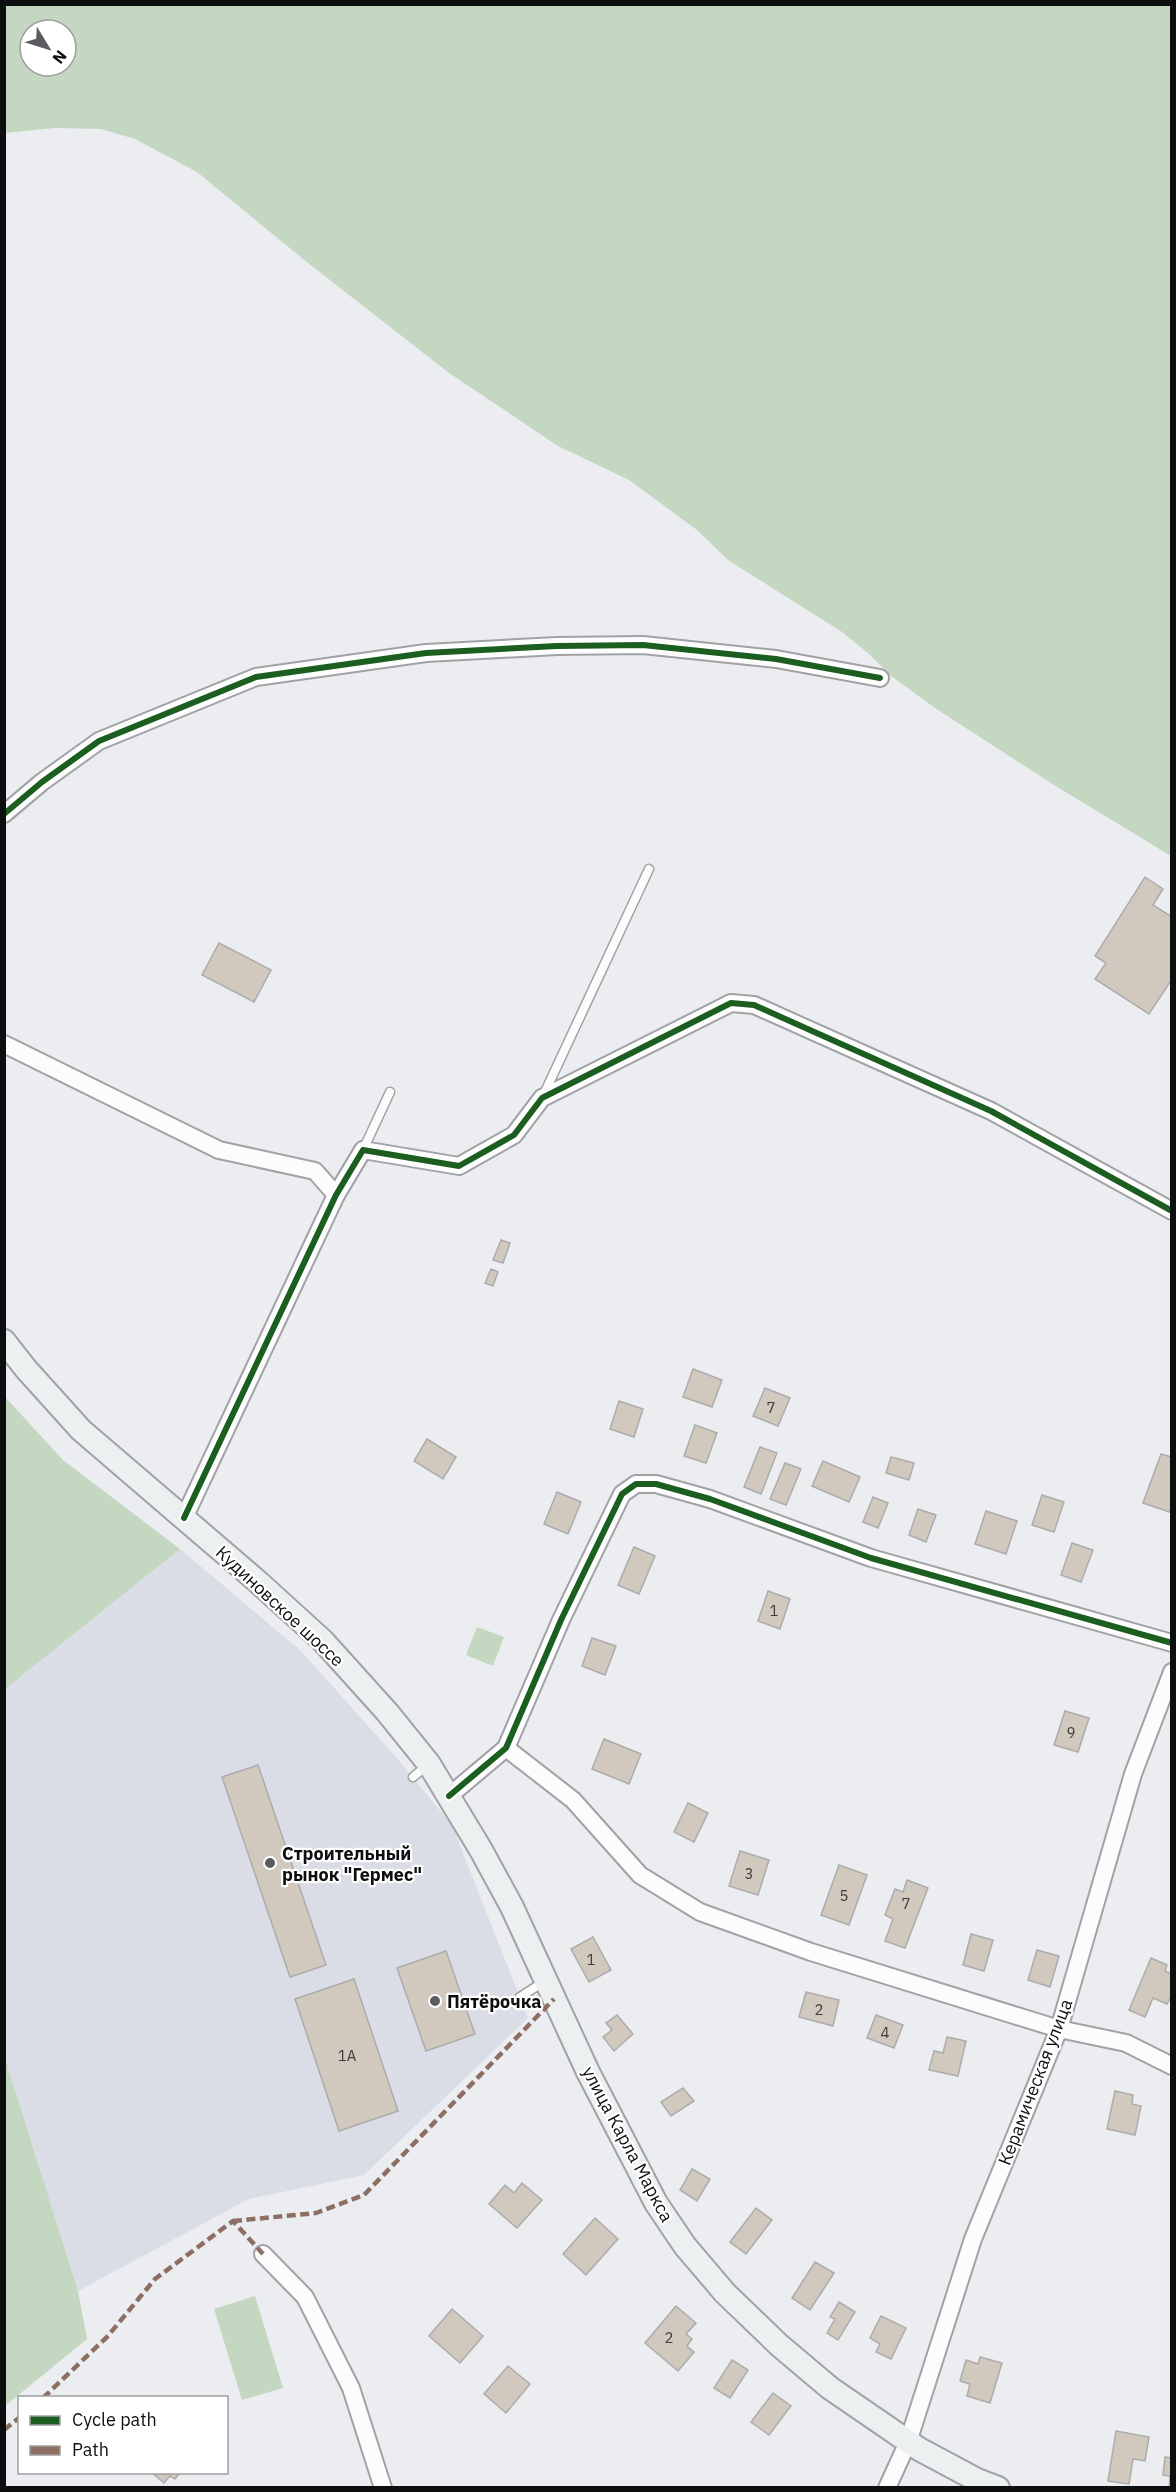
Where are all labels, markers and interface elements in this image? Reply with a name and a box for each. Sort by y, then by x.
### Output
north arrow [18,18,78,78]
text: N [48,47,71,68]
house number: 7 [766,1398,776,1417]
street label: Кудиновское шоссе [211,1541,349,1672]
house number: 1 [769,1601,779,1620]
house number: 9 [1066,1723,1076,1742]
place label: Строительный рынок "Гермес" [282,1842,422,1886]
marker: Строительный рынок "Гермес" [263,1856,277,1870]
house number: 3 [744,1864,754,1883]
house number: 5 [839,1886,849,1905]
house number: 7 [901,1894,911,1913]
house number: 1 [586,1950,596,1969]
place label: Пятёрочка [447,1990,541,2013]
marker: Пятёрочка [428,1994,442,2008]
street label: Керамическая улица [993,1995,1077,2168]
house number: 2 [814,2000,824,2019]
house number: 4 [880,2023,890,2042]
house number: 1А [338,2046,357,2065]
street label: улица Карла Маркса [577,2062,679,2226]
house number: 2 [664,2328,674,2347]
legend [18,2396,228,2474]
text: Cycle path [72,2408,157,2431]
text: Path [72,2438,109,2461]

